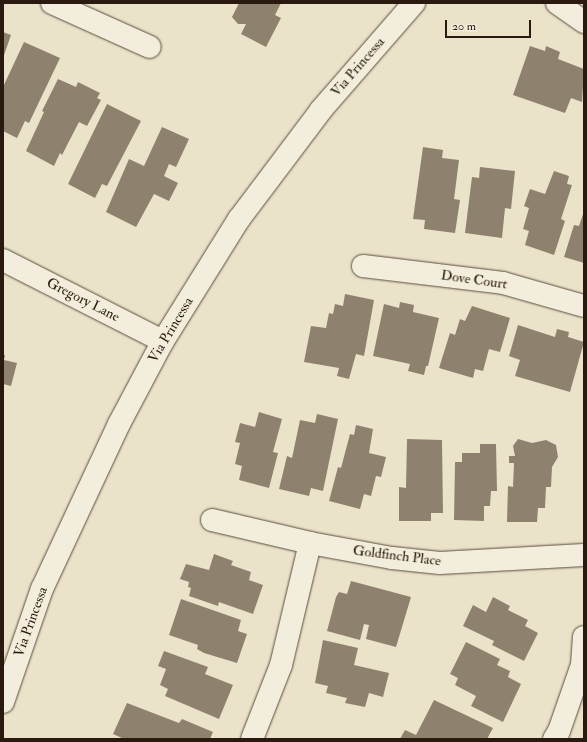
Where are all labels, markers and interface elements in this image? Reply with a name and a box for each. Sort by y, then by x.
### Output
scale bar [447,12,533,38]
text: 20 m [452,19,476,34]
street label: Via Princessa [328,34,388,100]
street label: Dove Court [440,267,508,293]
street label: Gregory Lane [44,274,122,326]
street label: Via Princessa [145,294,197,366]
street label: Goldfinch Place [352,542,442,570]
street label: Via Princessa [11,585,51,659]

